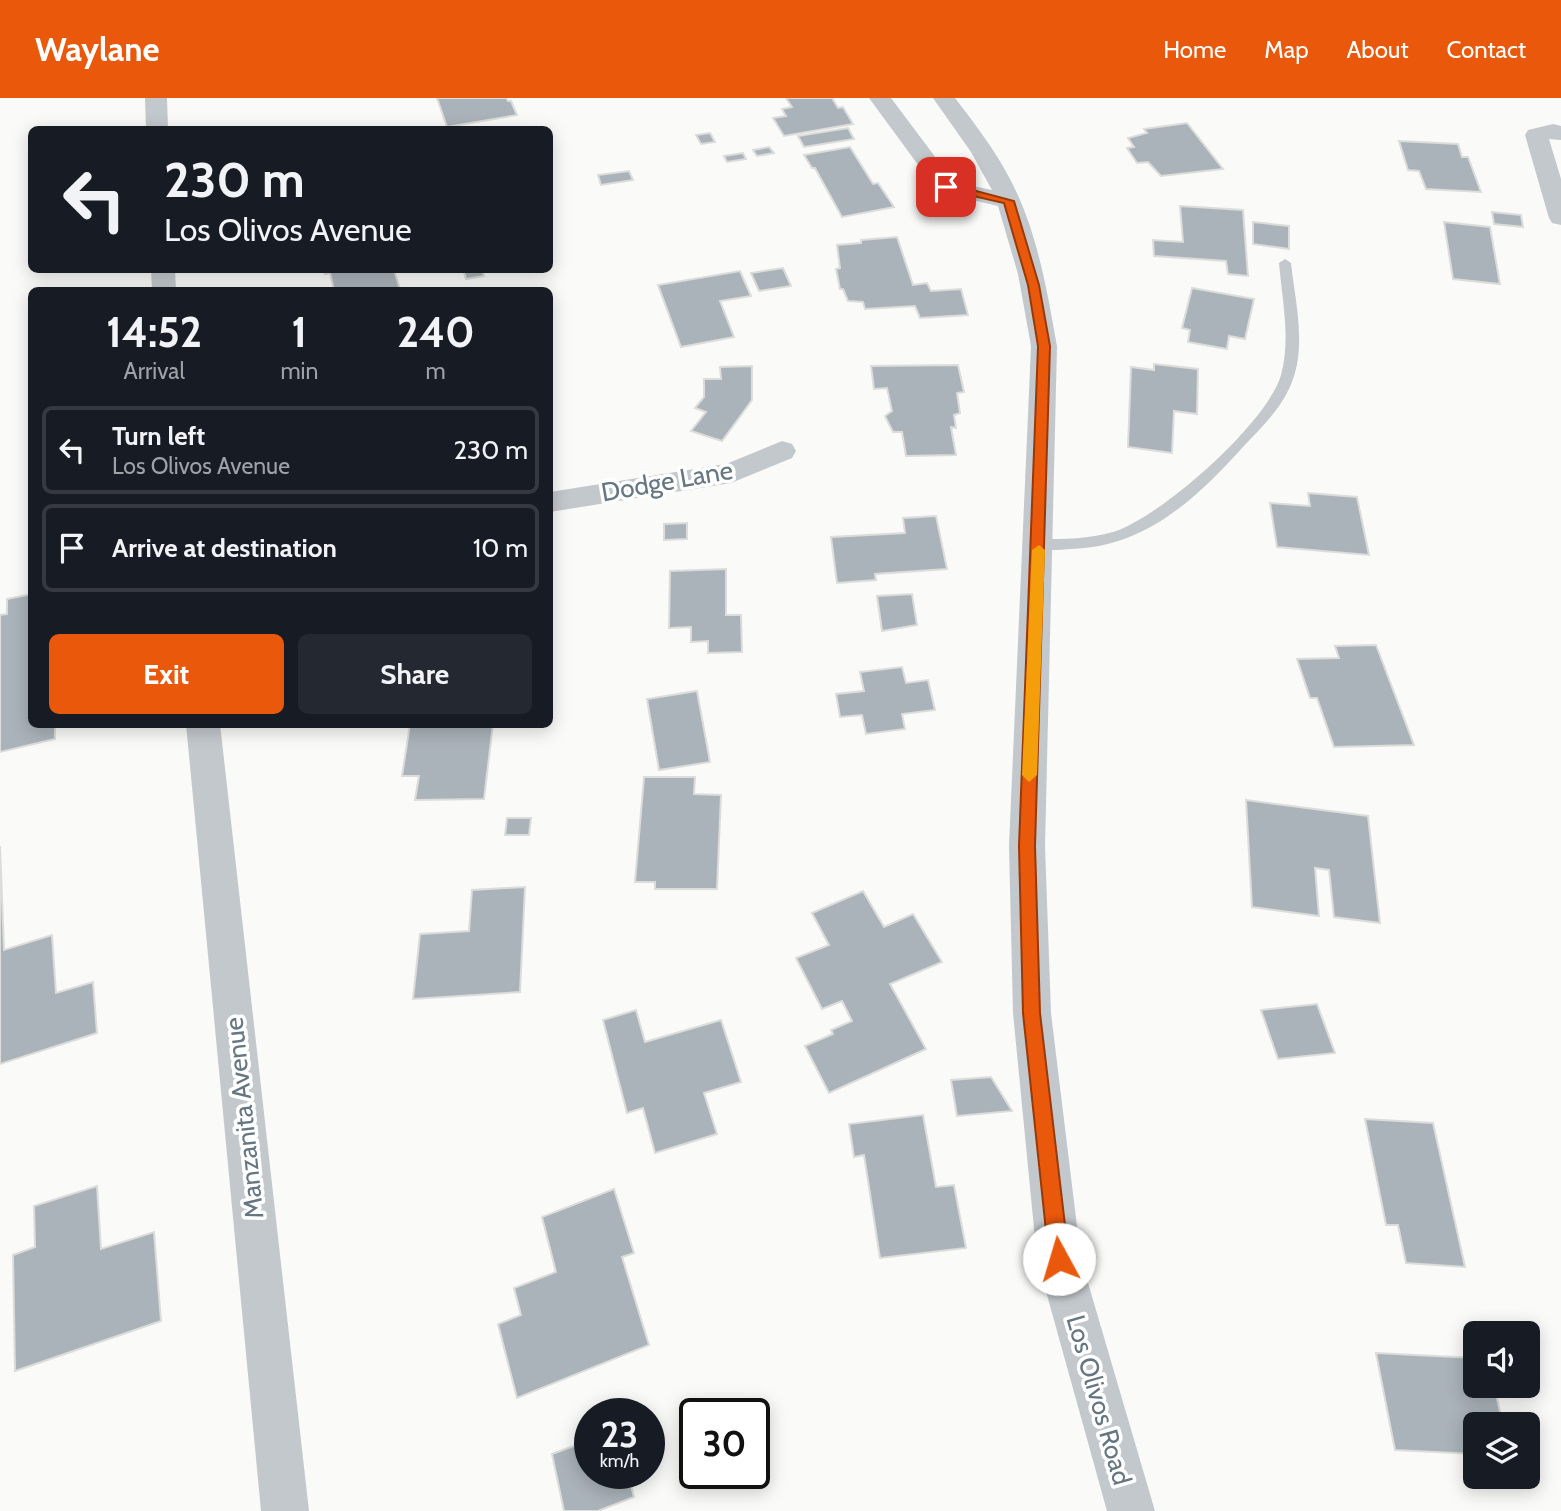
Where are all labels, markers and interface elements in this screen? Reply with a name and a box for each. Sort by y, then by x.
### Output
text: Waylane [35,29,159,69]
text: Home [1163,35,1226,64]
text: Map [1264,35,1309,64]
text: About [1347,35,1409,64]
text: Contact [1447,35,1526,64]
text: 230 m [164,150,305,209]
icon: left [49,154,140,245]
pin [916,157,976,217]
icon: arrive [927,168,965,206]
text: Los Olivos Avenue [164,210,412,249]
text: 14:52 [106,306,202,358]
text: 1 [292,306,307,358]
text: 240 [397,306,475,358]
text: Arrival [124,357,185,385]
text: min [280,357,318,385]
text: m [426,357,446,385]
text: Turn left [112,420,205,452]
icon: left [53,431,91,469]
text: 230 m [454,434,528,466]
text: Los Olivos Avenue [112,452,290,480]
street label: Dodge Lane [599,454,735,508]
icon: arrive [53,529,91,567]
text: Arrive at destination [112,532,337,564]
text: 10 m [473,532,528,564]
button: Exit [49,634,284,714]
button: Share [298,634,532,714]
street label: Manzanita Avenue [218,1016,270,1220]
position arrow [1022,1222,1096,1296]
street label: Los Olivos Road [1059,1311,1139,1489]
map controls [1463,1321,1540,1489]
button: sound [1463,1321,1540,1398]
speed limit sign: 30 [679,1398,770,1489]
button: layers [1463,1412,1540,1489]
text: 23 [601,1413,638,1456]
text: km/h [600,1450,639,1472]

